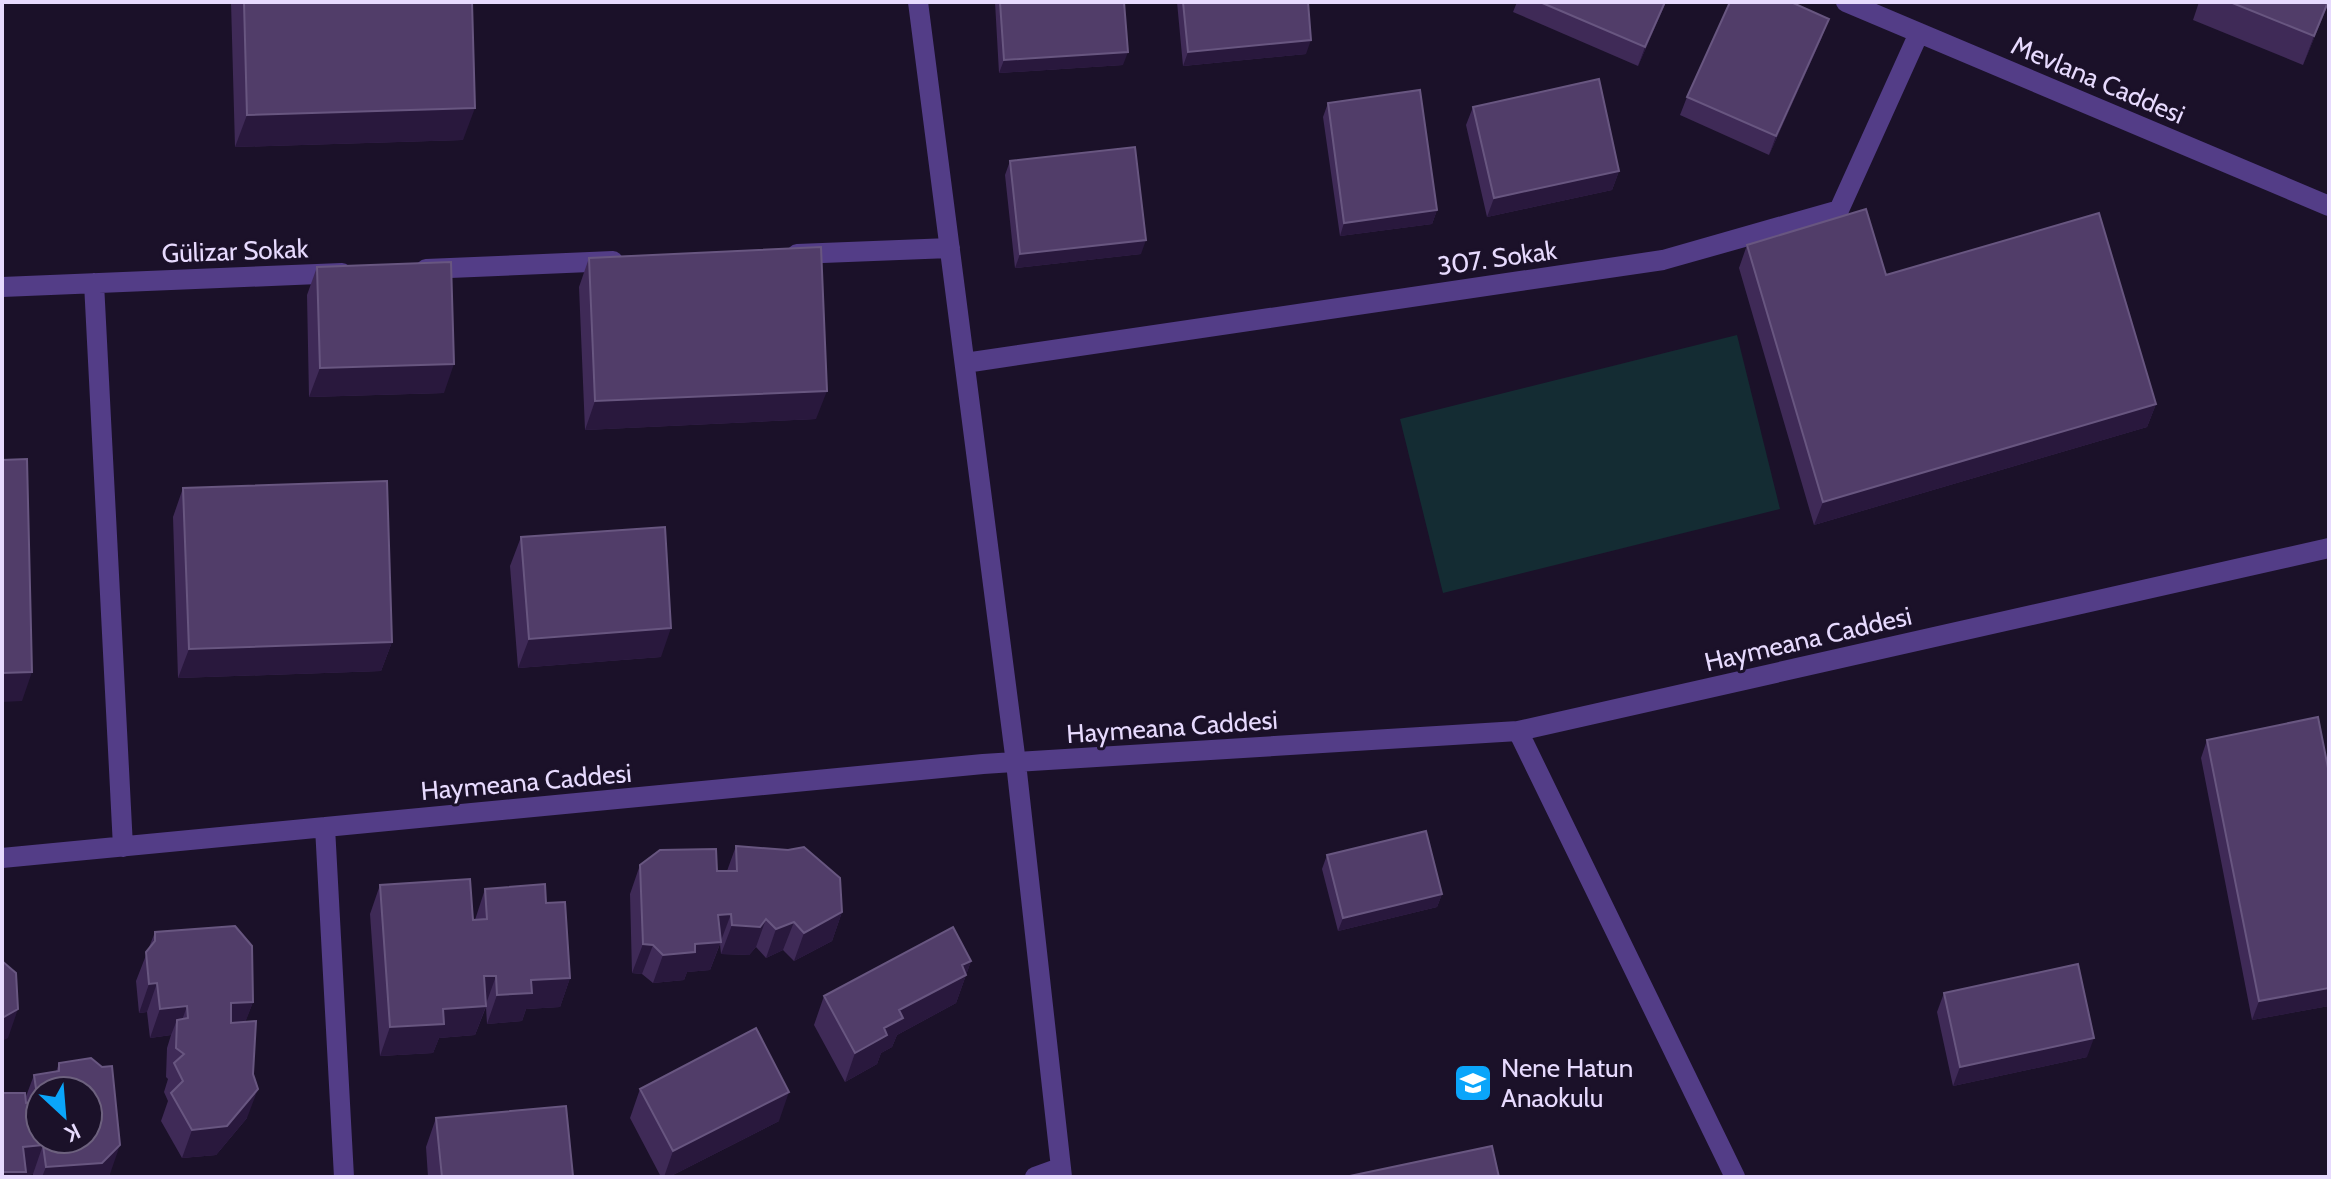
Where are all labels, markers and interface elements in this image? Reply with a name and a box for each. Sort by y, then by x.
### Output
street label: Mevlana Caddesi [2006,29,2190,131]
street label: Gülizar Sokak [161,232,309,270]
street label: 307. Sokak [1435,234,1559,282]
street label: Haymeana Caddesi [1701,600,1915,678]
street label: Haymeana Caddesi [1065,704,1279,750]
street label: Haymeana Caddesi [419,757,633,807]
place label: Nene Hatun Anaokulu [1501,1052,1633,1114]
school or university icon: Nene Hatun Anaokulu [1452,1062,1494,1104]
north arrow [24,1075,104,1155]
text: K [60,1117,85,1148]

